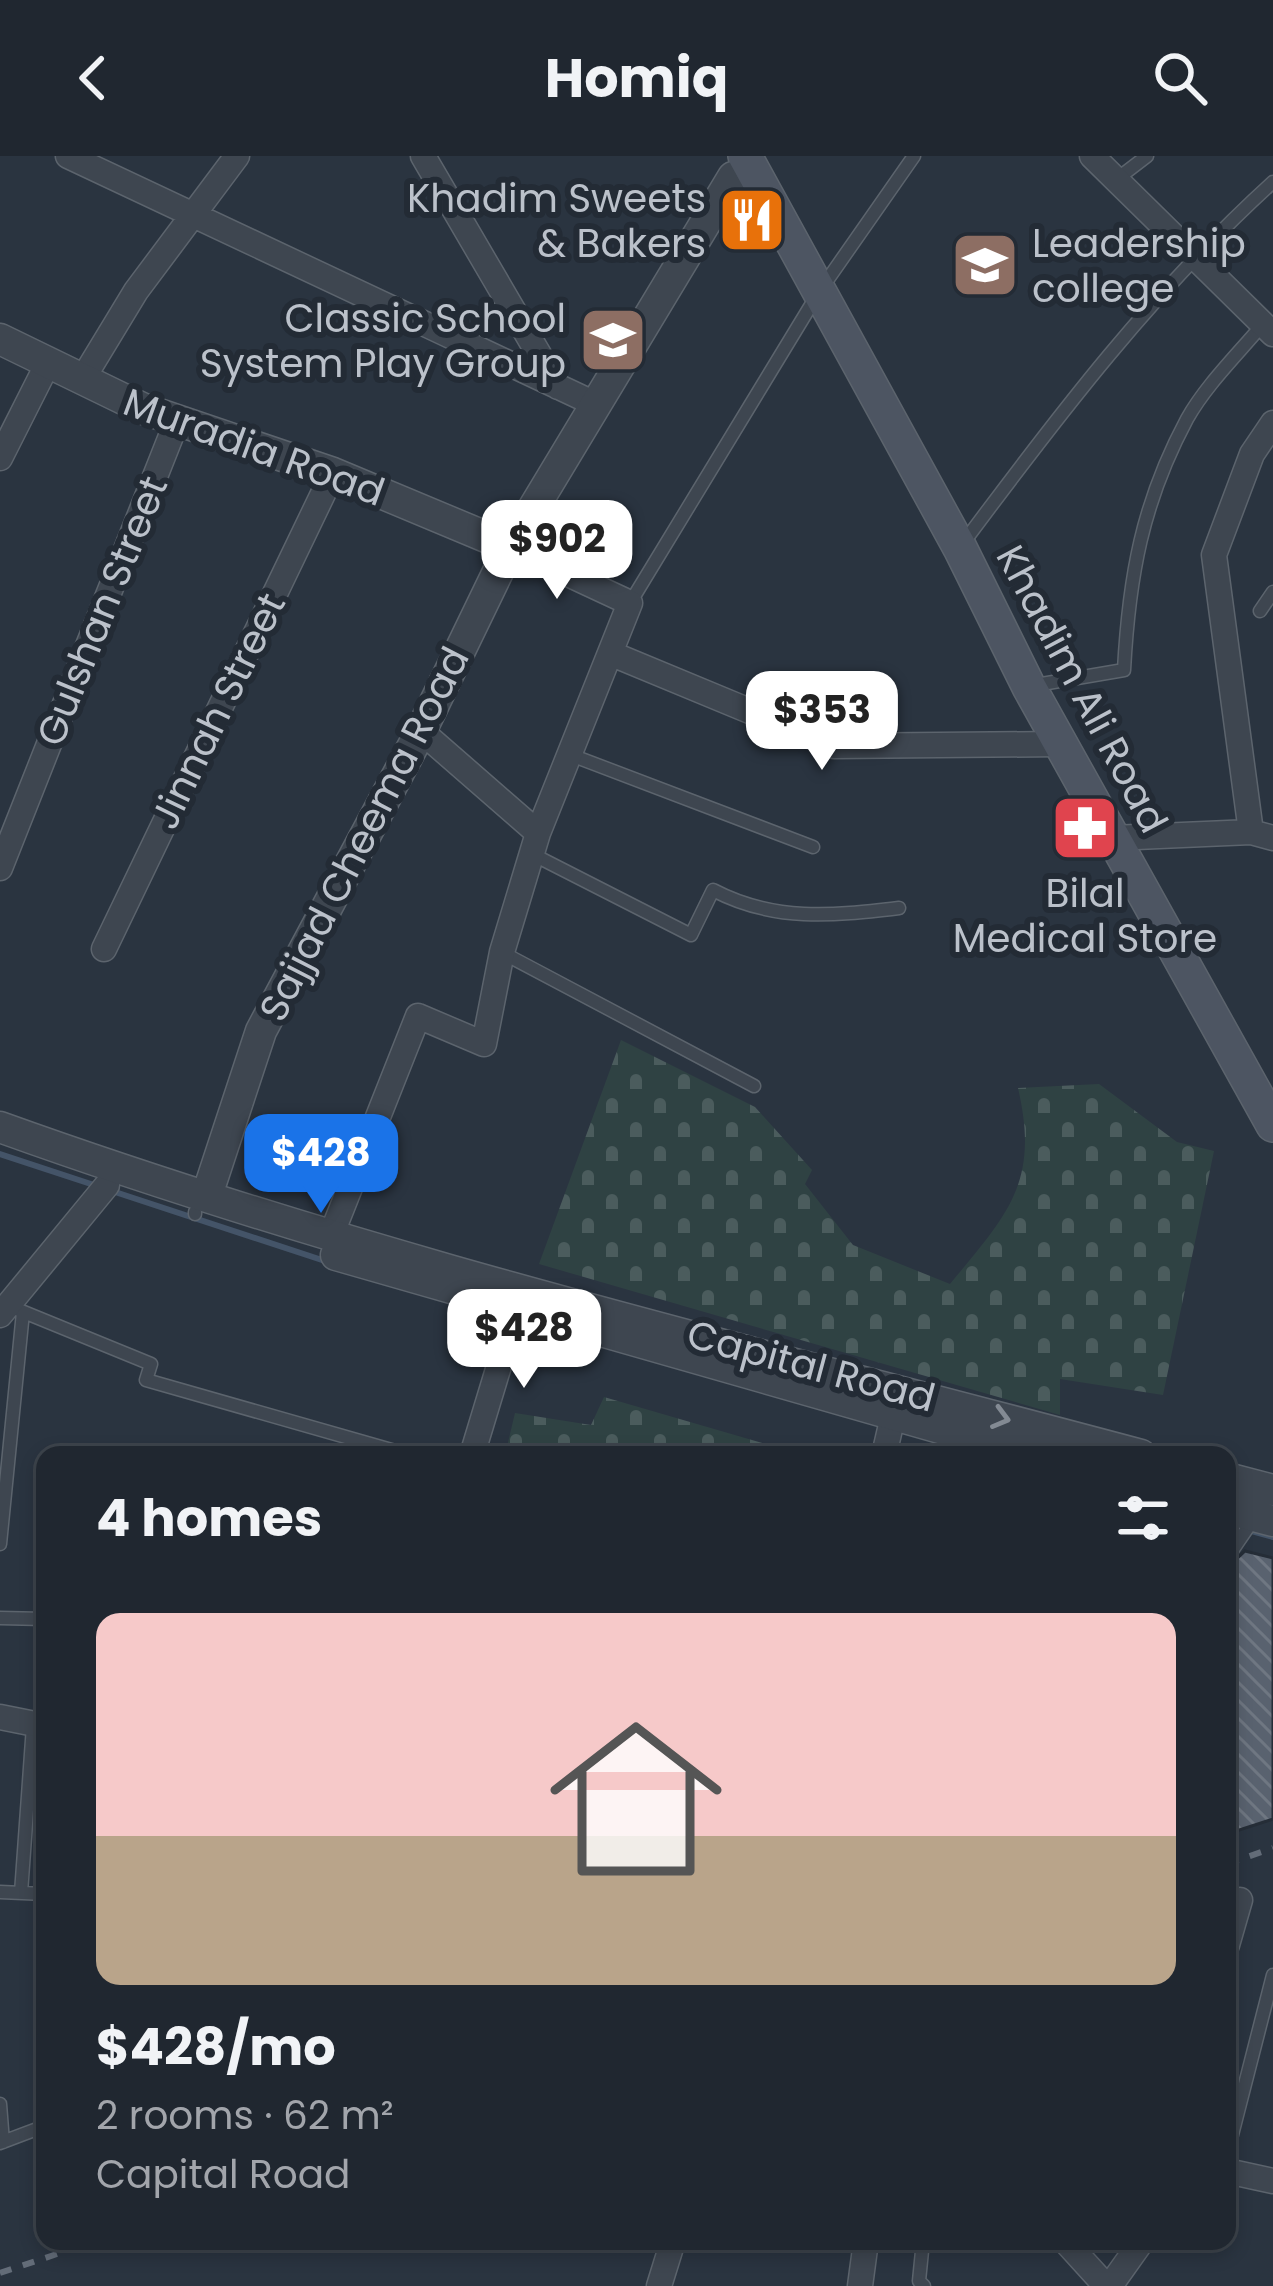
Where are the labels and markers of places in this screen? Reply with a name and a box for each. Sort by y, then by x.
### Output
place label: Khadim Sweets & Bakers [407,171,706,271]
restaurant icon: Khadim Sweets & Bakers [717,185,787,255]
place label: Leadership college [1032,216,1246,316]
school or university icon: Leadership college [950,230,1020,300]
place label: Classic School System Play Group [200,291,566,391]
school or university icon: Classic School System Play Group [578,305,648,375]
pin: $902 [486,500,628,602]
pin: $353 [751,671,893,773]
pharmacy icon: Bilal Medical Store [1050,793,1120,863]
place label: Bilal Medical Store [953,866,1217,966]
pin: $428 [250,1114,392,1216]
pin: $428 [453,1289,595,1391]

